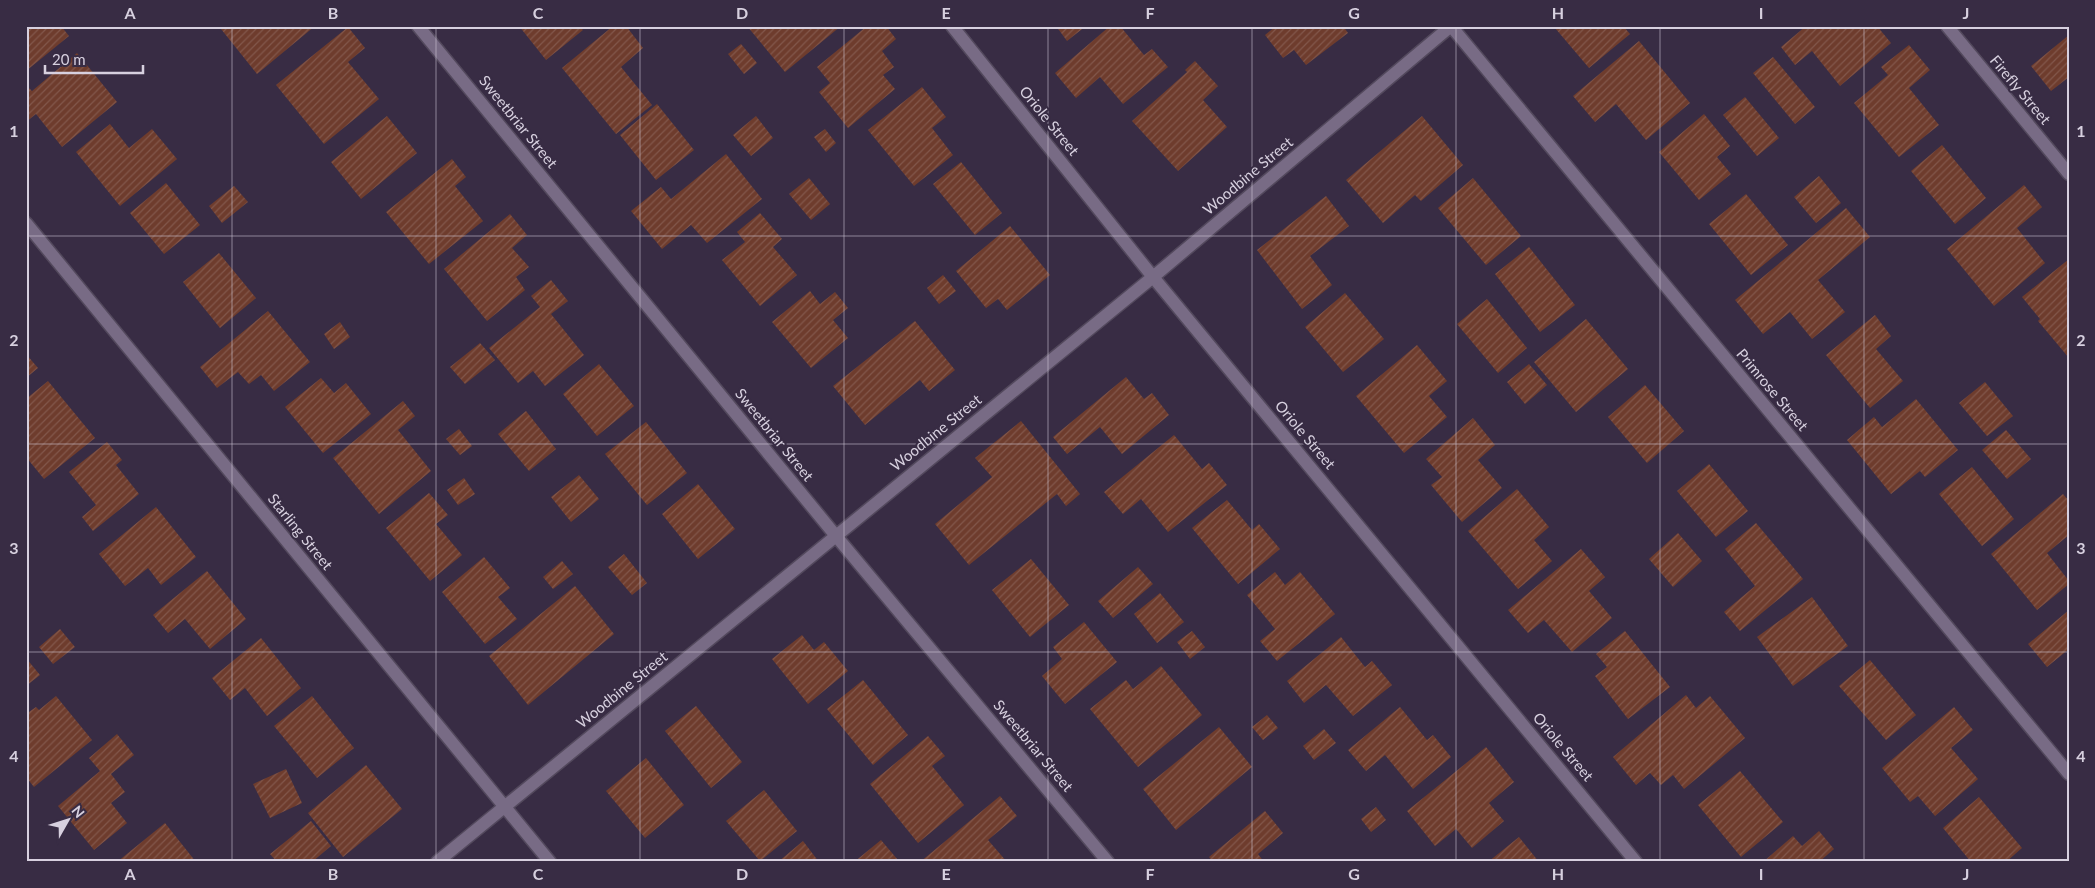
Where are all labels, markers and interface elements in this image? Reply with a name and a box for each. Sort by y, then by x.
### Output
text: A [123,3,136,22]
text: B [328,3,338,22]
text: C [533,3,544,22]
text: D [736,3,748,22]
text: E [941,3,951,22]
text: F [1145,3,1155,22]
text: G [1348,3,1360,22]
text: H [1552,3,1564,22]
text: I [1759,3,1763,22]
text: J [1963,3,1969,22]
scale bar [45,42,142,74]
text: 20 m [52,50,86,68]
street label: Firefly Street [1987,51,2055,128]
street label: Sweetbriar Street [476,71,562,172]
street label: Oriole Street [1016,82,1084,159]
text: 1 [9,121,19,140]
text: 1 [2076,121,2086,140]
street label: Woodbine Street [1199,132,1296,218]
text: 2 [9,330,19,349]
text: 2 [2076,330,2086,349]
street label: Primrose Street [1733,345,1813,435]
street label: Sweetbriar Street [732,384,818,485]
street label: Woodbine Street [886,390,985,474]
street label: Oriole Street [1272,396,1340,473]
street label: Starling Street [265,490,337,574]
text: 3 [9,538,19,557]
text: 3 [2076,538,2086,557]
street label: Woodbine Street [572,647,671,731]
street label: Sweetbriar Street [990,696,1078,795]
street label: Oriole Street [1530,708,1598,785]
text: 4 [9,746,19,765]
text: 4 [2076,746,2086,765]
north arrow [42,796,92,846]
text: N [68,802,88,821]
text: A [123,864,136,883]
text: B [328,864,338,883]
text: C [533,864,544,883]
text: D [736,864,748,883]
text: E [941,864,951,883]
text: F [1145,864,1155,883]
text: G [1348,864,1360,883]
text: H [1552,864,1564,883]
text: I [1759,864,1763,883]
text: J [1963,864,1969,883]

